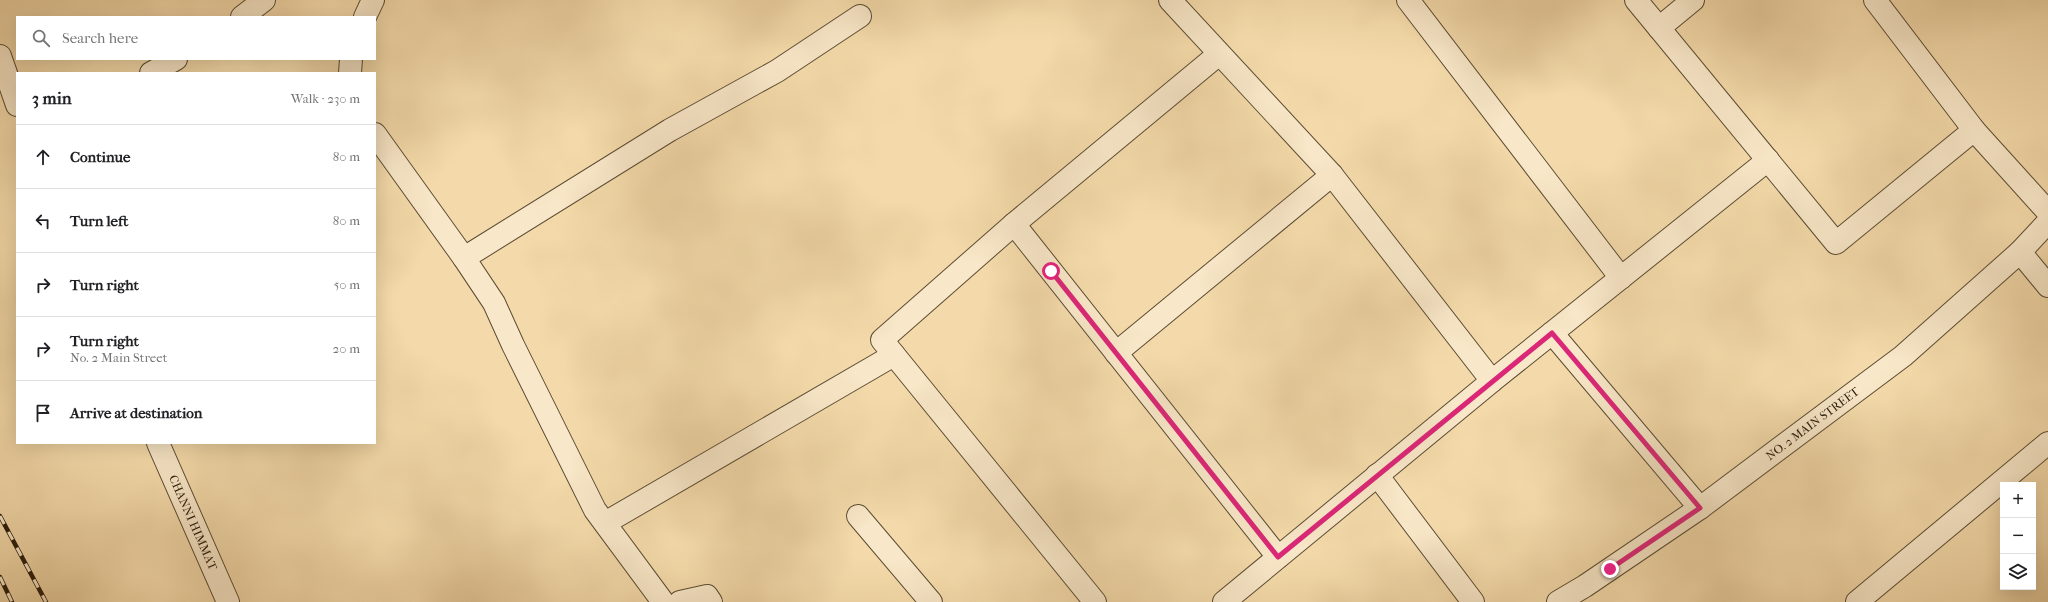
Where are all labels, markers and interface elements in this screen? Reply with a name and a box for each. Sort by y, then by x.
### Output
search box [16,16,376,60]
icon: search [30,27,52,49]
text: Search here [62,29,138,47]
text: 3 min [32,88,72,108]
text: Walk · 230 m [291,91,360,106]
icon: ahead [32,146,54,168]
text: Continue [70,148,130,166]
text: 80 m [333,149,360,164]
icon: left [32,210,54,232]
text: Turn left [70,212,128,230]
text: 80 m [333,213,360,228]
route start [1042,262,1060,280]
icon: right [32,274,54,296]
text: Turn right [70,276,139,294]
text: 50 m [334,277,360,292]
text: Turn right [70,332,139,350]
icon: right [32,338,54,360]
text: 20 m [333,341,360,356]
text: No. 2 Main Street [70,350,167,365]
street label: NO. 2 MAIN STREET [1763,384,1863,463]
icon: arrive [32,402,54,424]
text: Arrive at destination [70,404,202,422]
street label: CHANNI HIMMAT [166,473,220,573]
map controls [2000,482,2036,590]
button: + [2000,482,2036,518]
button: − [2000,518,2036,554]
button: layers [2000,554,2036,590]
route end [1601,560,1619,578]

